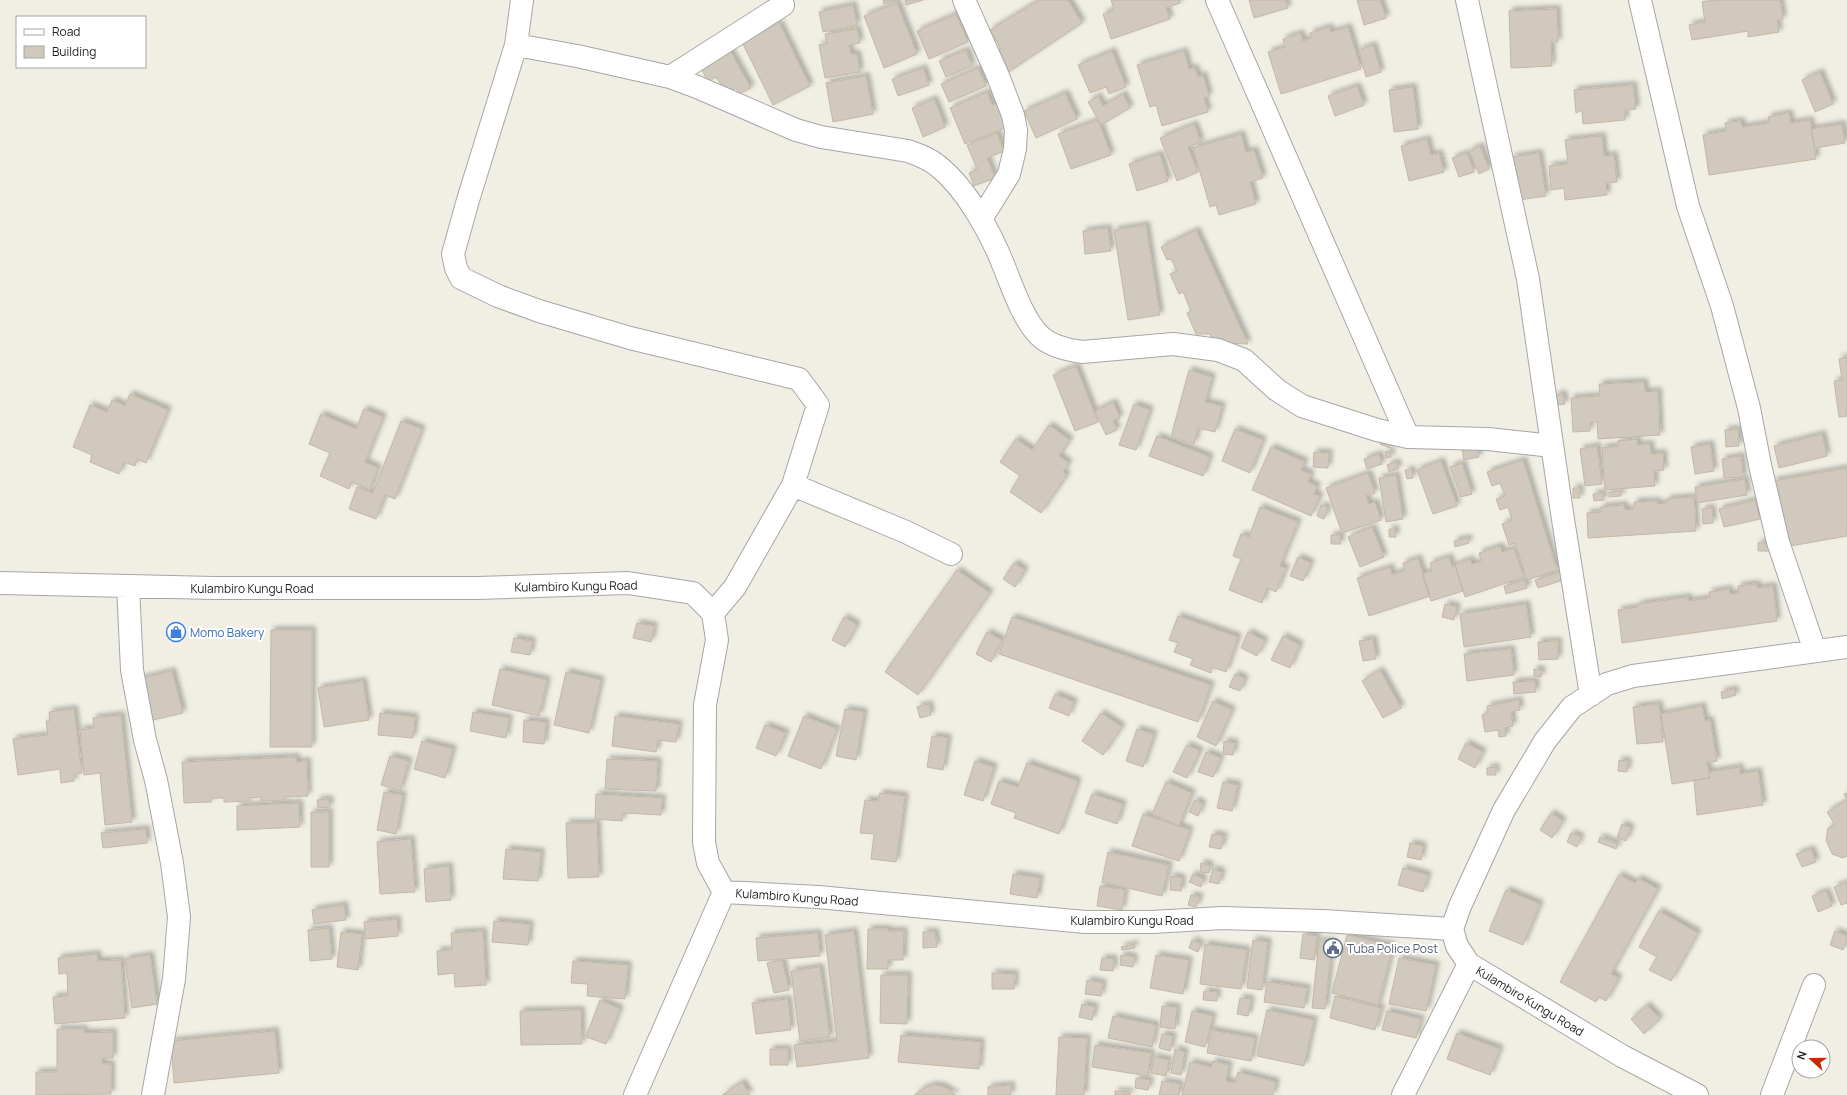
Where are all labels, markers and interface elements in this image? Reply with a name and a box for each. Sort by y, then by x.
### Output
legend [16,16,146,68]
text: Road [52,23,80,40]
text: Building [52,43,96,60]
street label: Kulambiro Kungu Road [514,576,638,596]
street label: Kulambiro Kungu Road [190,580,314,597]
shop icon: Momo Bakery [165,621,187,643]
place label: Momo Bakery [190,624,265,641]
street label: Kulambiro Kungu Road [735,884,859,910]
street label: Kulambiro Kungu Road [1070,912,1194,929]
public building icon: Tuba Police Post [1322,937,1344,959]
place label: Tuba Police Post [1347,940,1438,957]
street label: Kulambiro Kungu Road [1473,962,1587,1040]
north arrow [1791,1039,1831,1079]
text: N [1793,1049,1810,1062]

